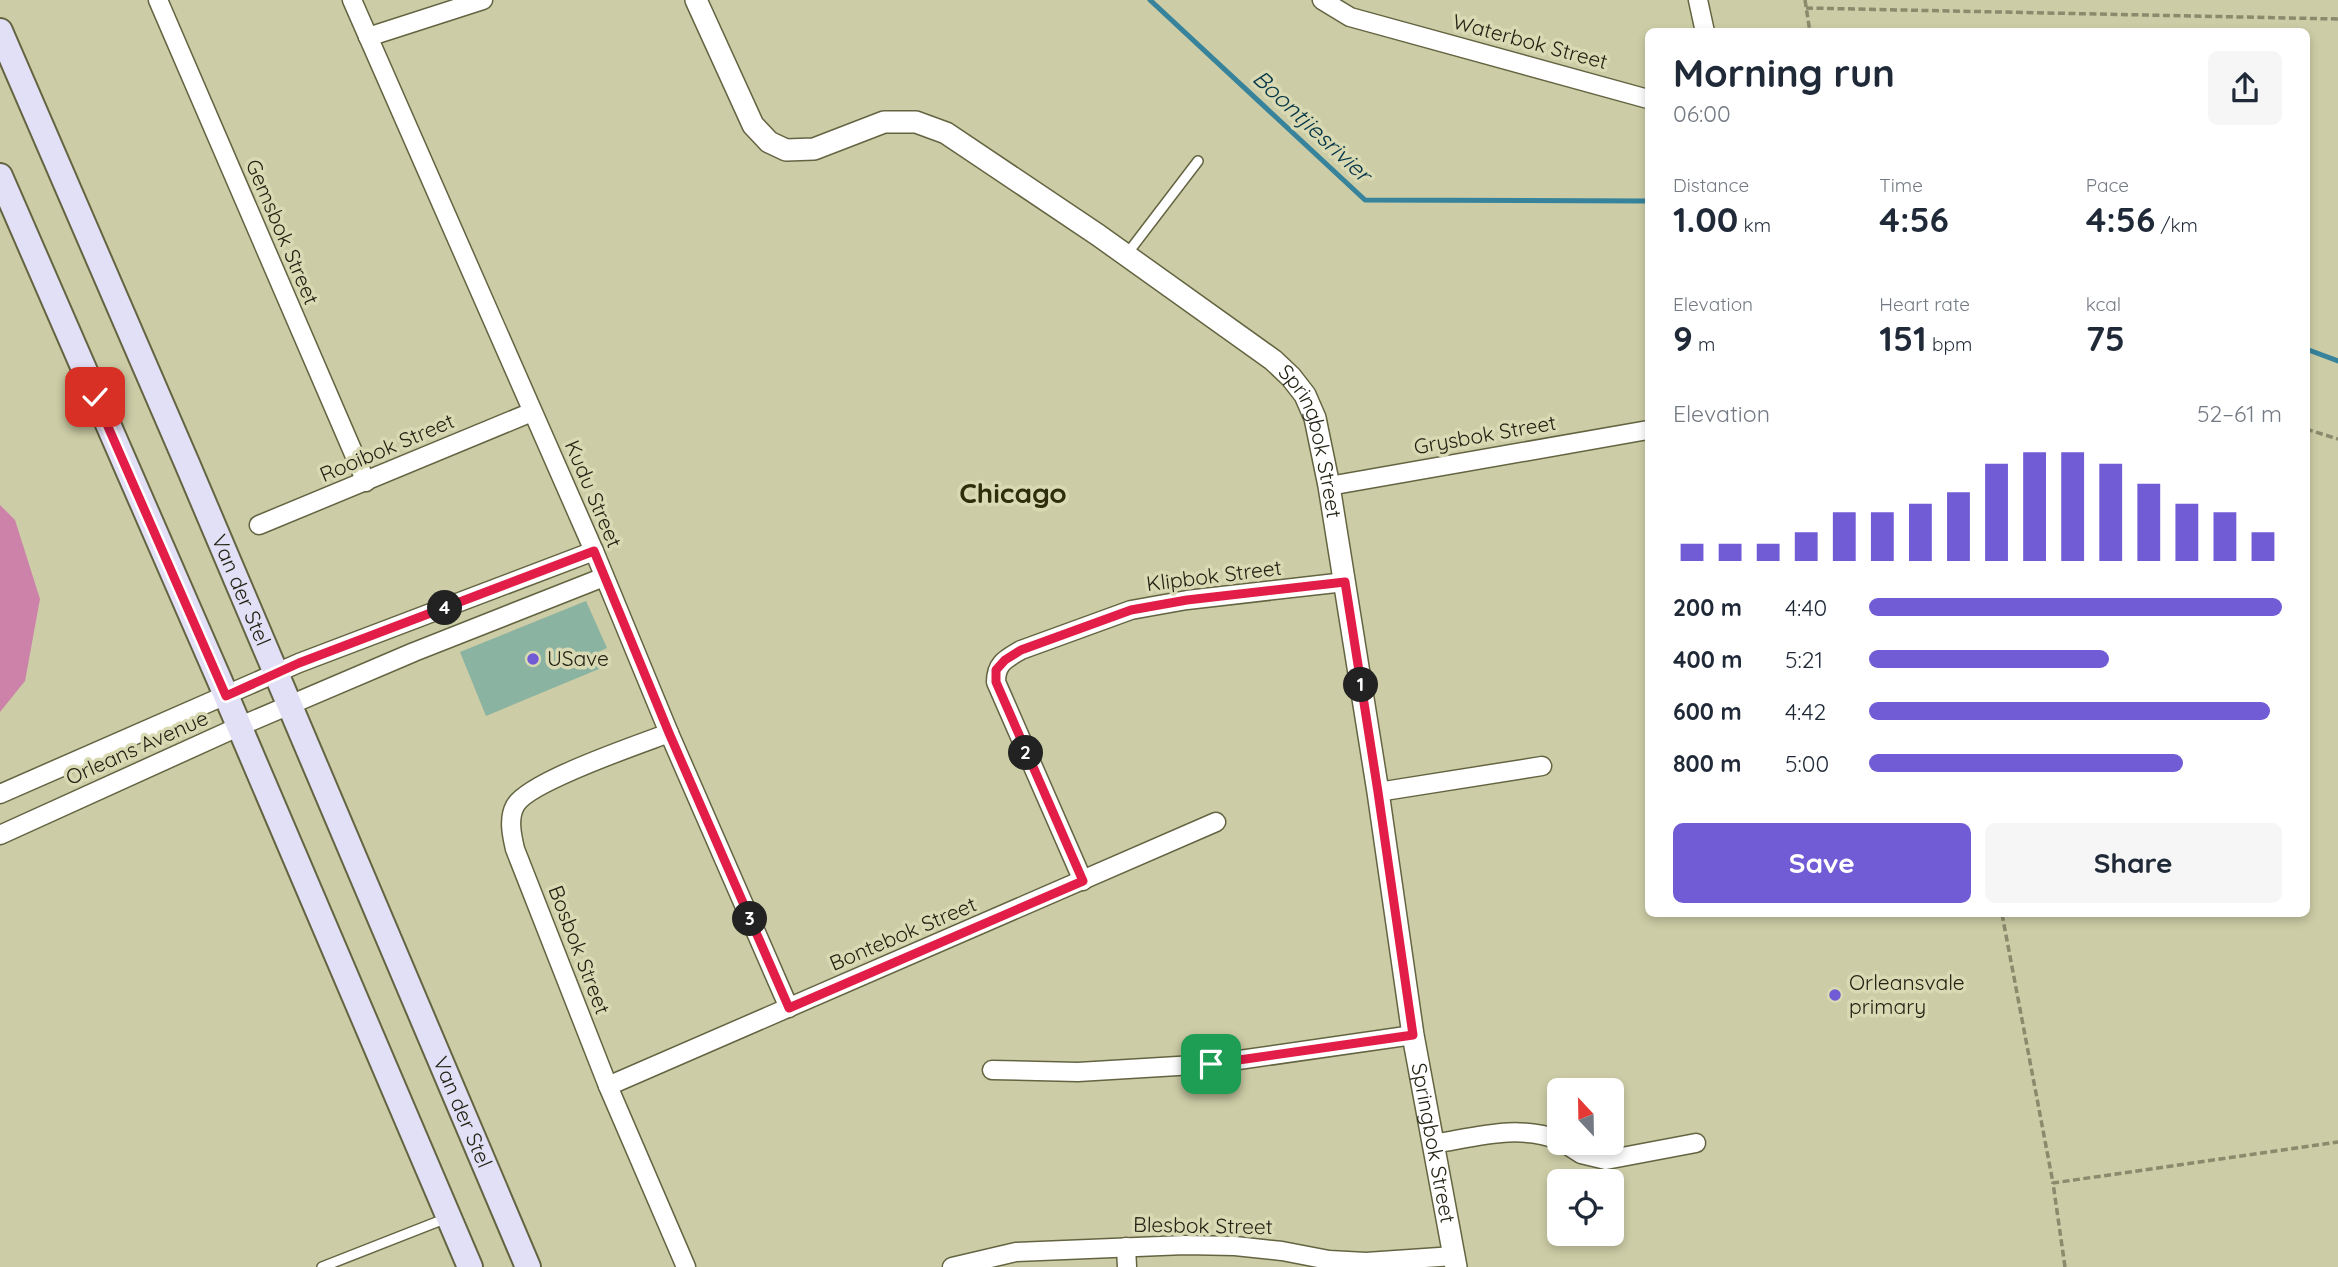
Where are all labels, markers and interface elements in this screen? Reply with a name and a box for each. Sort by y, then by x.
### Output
street label: Waterbok Street [1450,8,1611,74]
text: Morning run [1673,49,1895,97]
button: share [2208,51,2282,125]
water label: Boontjiesrivier [1247,63,1380,190]
text: 06:00 [1673,99,1731,128]
street label: Gemsbok Street [241,155,325,308]
text: Distance [1673,173,1749,197]
text: Time [1879,173,1923,197]
text: Pace [2086,173,2129,197]
text: 1.00 [1673,197,1738,241]
text: 4:56 [1879,197,1949,241]
text: 4:56 [2086,197,2155,241]
text: km [1738,213,1771,237]
text: /km [2155,213,2198,237]
text: Elevation [1673,292,1753,316]
text: Heart rate [1879,292,1970,316]
text: kcal [2086,292,2121,316]
text: 9 [1673,316,1693,360]
text: 151 [1879,316,1927,360]
text: 75 [2086,316,2125,360]
text: m [1693,332,1715,356]
text: bpm [1927,332,1972,356]
street label: Springbok Street [1274,358,1348,520]
pin [65,367,125,427]
icon: check [76,378,114,416]
text: Elevation [1673,399,1770,428]
text: 52–61 m [2197,399,2282,428]
street label: Rooibok Street [315,407,458,487]
street label: Grysbok Street [1412,409,1558,459]
street label: Kudu Street [560,436,628,551]
district label: Chicago [959,475,1067,510]
street label: Van der Stel [207,530,277,649]
street label: Klipbok Street [1145,554,1283,596]
pin: 4 [428,590,462,626]
text: 200 m [1673,593,1742,622]
text: 4:40 [1785,593,1827,622]
text: 4 [439,595,450,619]
place label: USave [547,645,609,671]
text: 400 m [1673,645,1742,674]
text: 5:21 [1785,645,1823,674]
marker: USave [525,651,541,667]
pin: 1 [1344,668,1378,702]
text: 1 [1357,672,1364,696]
text: 600 m [1673,697,1742,726]
text: 4:42 [1785,697,1826,726]
street label: Orleans Avenue [61,704,212,790]
pin: 2 [1009,736,1044,770]
text: 2 [1020,740,1031,764]
text: 800 m [1673,749,1742,778]
text: 5:00 [1785,749,1829,778]
button: Save [1673,823,1971,903]
button: Share [1985,823,2282,903]
street label: Bosbok Street [543,882,616,1018]
street label: Bontebok Street [825,890,980,976]
pin: 3 [732,902,768,936]
text: 3 [744,906,755,930]
place label: Orleansvale primary [1849,969,1965,1019]
marker: Orleansvale primary [1827,987,1843,1003]
pin [1181,1034,1241,1094]
icon: arrive [1192,1045,1230,1083]
street label: Van der Stel [428,1052,498,1171]
street label: Springbok Street [1406,1061,1462,1225]
north arrow [1547,1078,1624,1155]
map controls [1547,1078,1624,1246]
button: locate [1547,1169,1624,1246]
street label: Blesbok Street [1133,1211,1273,1239]

